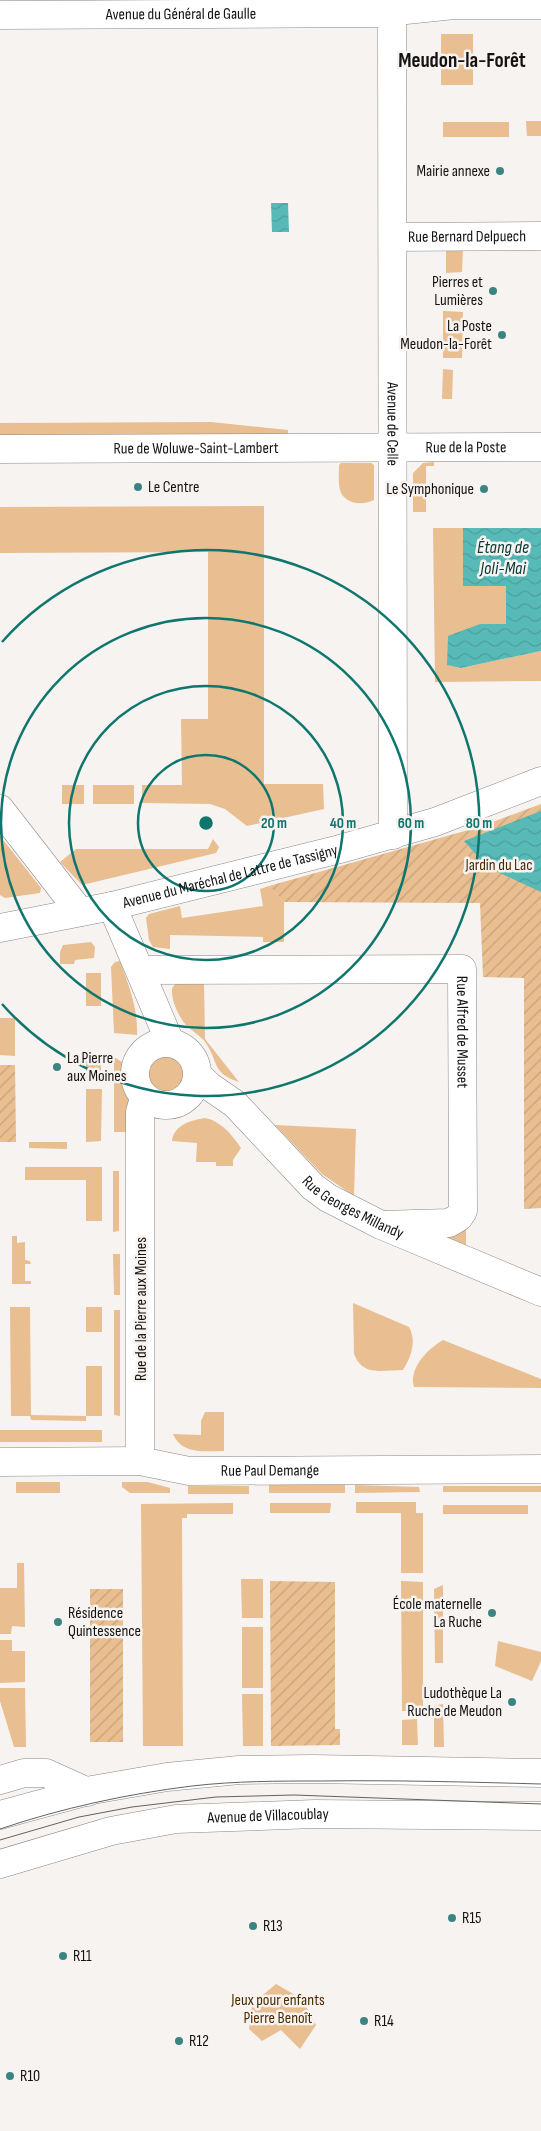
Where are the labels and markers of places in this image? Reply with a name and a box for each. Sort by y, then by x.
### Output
place label: Mairie annexe [416,162,490,181]
marker: Mairie annexe [494,165,506,177]
place label: Pierres et Lumières [432,273,483,310]
marker: Pierres et Lumières [487,285,499,297]
place label: La Poste Meudon-la-Forêt [400,317,492,354]
marker: La Poste Meudon-la-Forêt [496,329,508,341]
place label: Le Centre [148,478,199,497]
place label: Le Symphonique [386,480,474,499]
marker: Le Centre [132,481,144,493]
marker: Le Symphonique [478,483,490,495]
centre of rings [197,814,215,832]
place label: La Pierre aux Moines [67,1049,127,1086]
marker: La Pierre aux Moines [51,1061,63,1073]
place label: École maternelle La Ruche [393,1595,482,1632]
place label: Résidence Quintessence [68,1604,141,1641]
marker: École maternelle La Ruche [486,1607,498,1619]
marker: Résidence Quintessence [52,1616,64,1628]
place label: Ludothèque La Ruche de Meudon [407,1684,502,1721]
marker: Ludothèque La Ruche de Meudon [506,1696,518,1708]
place label: R15 [462,1909,481,1928]
marker: R15 [446,1912,458,1924]
place label: R13 [263,1917,283,1936]
marker: R13 [247,1920,259,1932]
place label: R11 [73,1947,92,1966]
marker: R11 [57,1950,69,1962]
place label: R14 [374,2012,394,2031]
marker: R14 [358,2015,370,2027]
place label: R12 [189,2032,209,2051]
marker: R12 [173,2035,185,2047]
place label: R10 [20,2067,40,2086]
marker: R10 [4,2070,16,2082]

